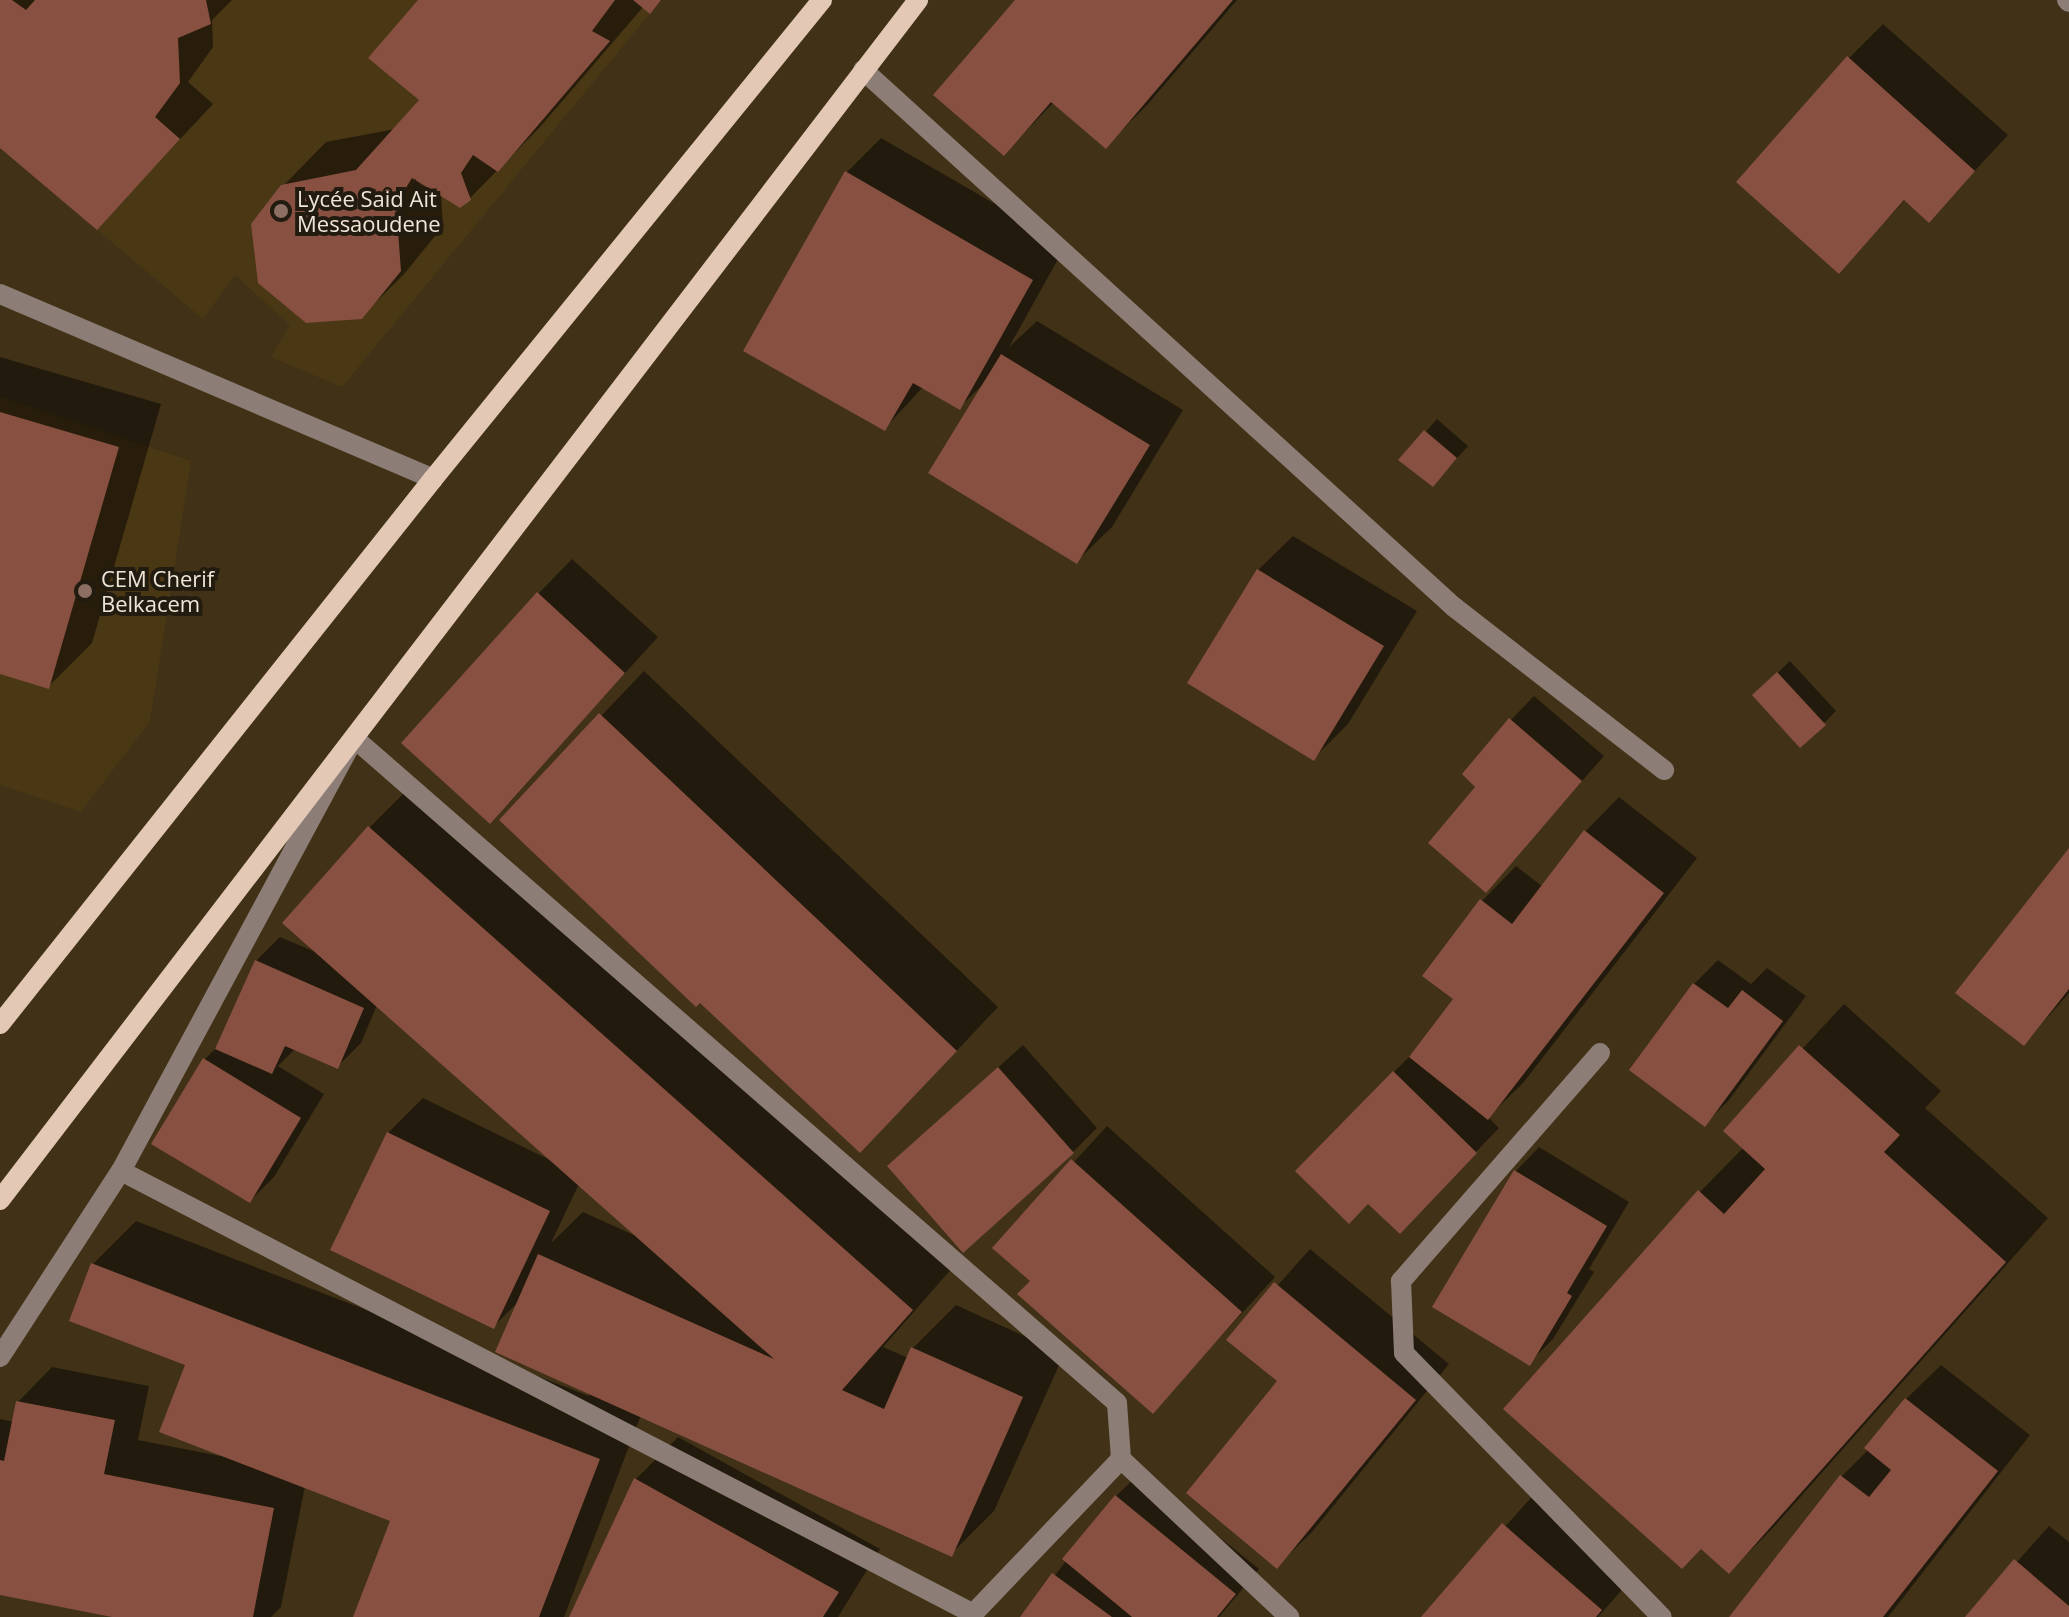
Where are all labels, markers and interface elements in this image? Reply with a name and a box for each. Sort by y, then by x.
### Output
place label: Lycée Said Ait Messaoudene [297,185,441,236]
marker: Lycée Said Ait Messaoudene [272,202,290,220]
place label: CEM Cherif Belkacem [101,565,214,616]
marker: CEM Cherif Belkacem [76,582,94,600]

